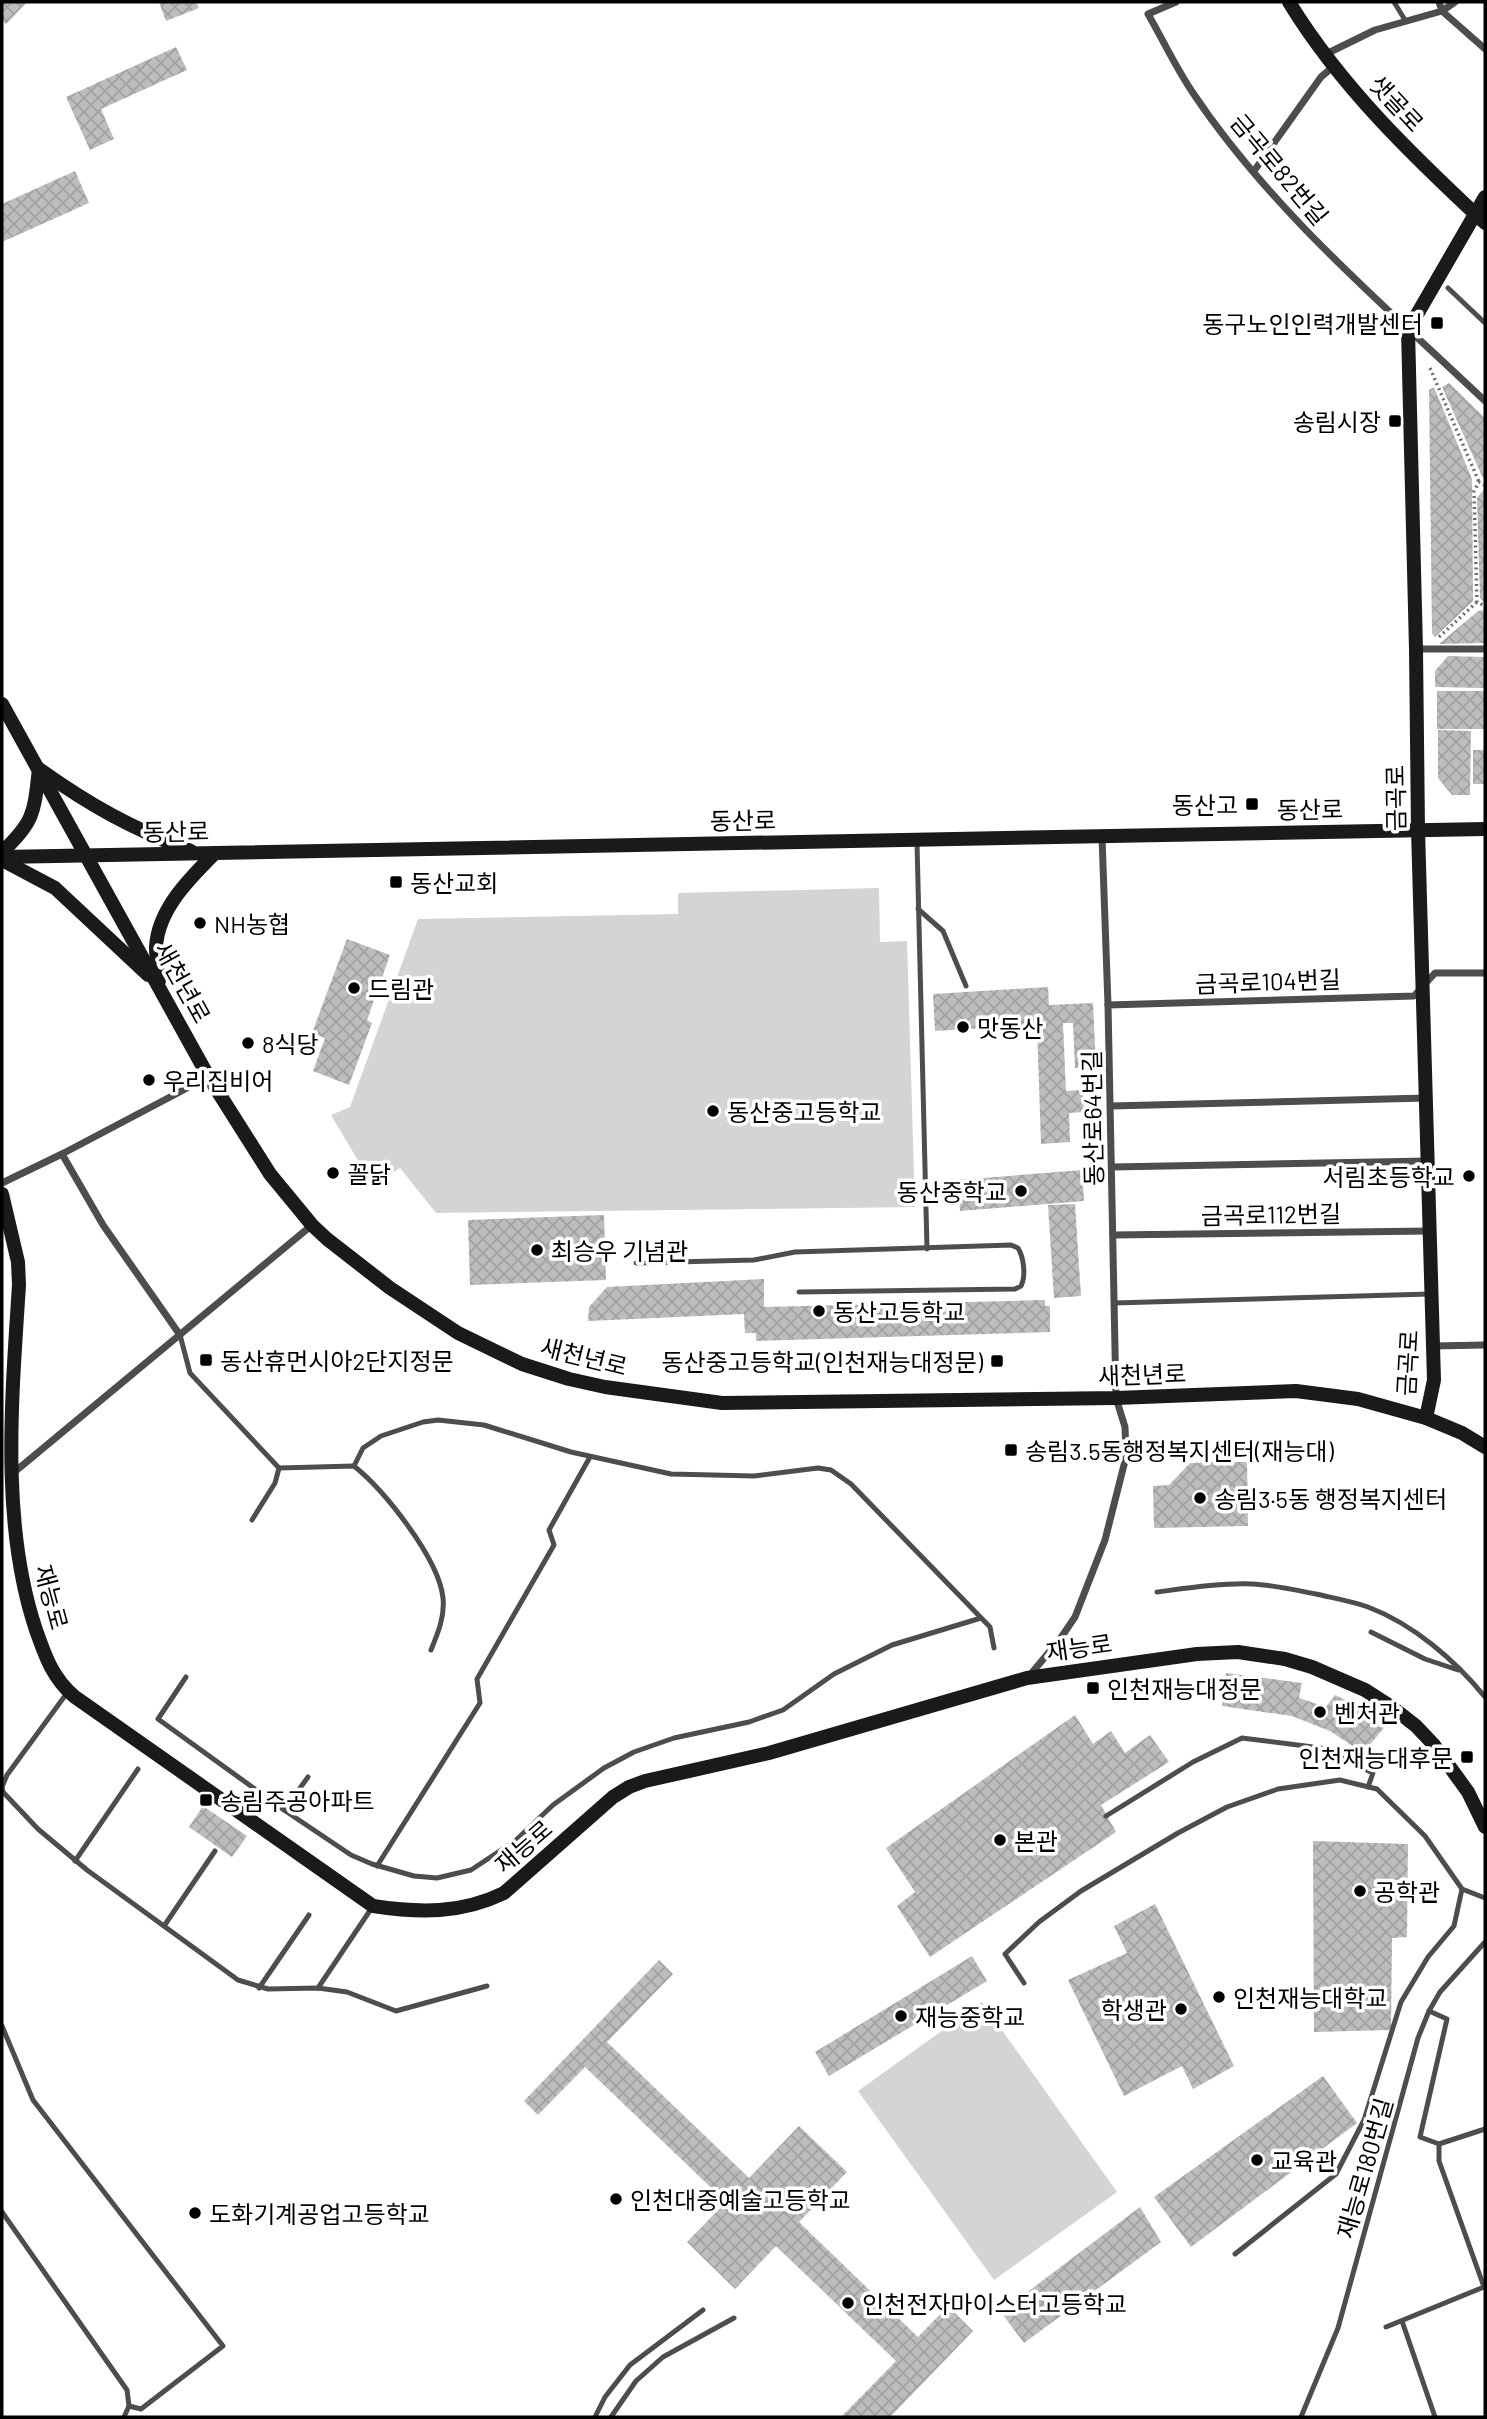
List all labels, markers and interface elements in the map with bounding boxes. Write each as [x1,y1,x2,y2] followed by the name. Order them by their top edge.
[1364,69,1430,137] street label: 샛골로
[1225,108,1335,230] street label: 금곡로82번길
[1202,309,1423,338] place label: 동구노인인력개발센터
[1429,315,1445,331] marker: 동구노인인력개발센터
[1293,407,1381,436] place label: 송림시장
[1387,413,1403,429] marker: 송림시장
[1380,765,1410,831] street label: 금곡로
[1172,790,1238,819] place label: 동산고
[1277,794,1343,824] street label: 동산로
[1244,796,1260,812] marker: 동산고
[710,805,776,835] street label: 동산로
[143,816,209,846] street label: 동산로
[410,868,498,897] place label: 동산교회
[388,874,404,890] marker: 동산교회
[214,909,290,938] place label: NH농협
[192,915,208,931] marker: NH농협
[149,936,217,1028] street label: 새천년로
[1195,964,1341,998] street label: 금곡로104번길
[368,974,434,1003] place label: 드림관
[346,980,362,996] marker: 드림관
[977,1013,1043,1042] place label: 맛동산
[955,1019,971,1035] marker: 맛동산
[262,1029,319,1058] place label: 8식당
[240,1035,256,1051] marker: 8식당
[1076,1050,1108,1186] street label: 동산로64번길
[163,1066,273,1095] place label: 우리집비어
[141,1072,157,1088] marker: 우리집비어
[727,1097,882,1126] place label: 동산중고등학교
[705,1103,721,1119] marker: 동산중고등학교
[347,1159,391,1188] place label: 꼴닭
[1323,1162,1455,1191] place label: 서림초등학교
[325,1165,341,1181] marker: 꼴닭
[1461,1168,1477,1184] marker: 서림초등학교
[897,1177,1007,1206] place label: 동산중학교
[1013,1183,1029,1199] marker: 동산중학교
[1201,1198,1341,1230] street label: 금곡로112번길
[551,1236,688,1265] place label: 최승우 기념관
[529,1242,545,1258] marker: 최승우 기념관
[833,1297,965,1326] place label: 동산고등학교
[811,1303,827,1319] marker: 동산고등학교
[1391,1329,1423,1397] street label: 금곡로
[538,1331,630,1381] street label: 새천년로
[220,1346,454,1375] place label: 동산휴먼시아2단지정문
[661,1347,984,1376] place label: 동산중고등학교(인천재능대정문)
[198,1352,214,1368] marker: 동산휴먼시아2단지정문
[989,1353,1005,1369] marker: 동산중고등학교(인천재능대정문)
[1097,1358,1187,1390] street label: 새천년로
[1025,1436,1335,1465] place label: 송림3.5동행정복지센터(재능대)
[1003,1442,1019,1458] marker: 송림3.5동행정복지센터(재능대)
[1214,1484,1447,1513] place label: 송림3·5동 행정복지센터
[1192,1490,1208,1506] marker: 송림3·5동 행정복지센터
[29,1561,75,1633] street label: 재능로
[1044,1628,1114,1666] street label: 재능로
[1107,1674,1262,1703] place label: 인천재능대정문
[1085,1680,1101,1696] marker: 인천재능대정문
[1334,1698,1400,1727] place label: 벤처관
[1312,1704,1328,1720] marker: 벤처관
[1298,1743,1453,1772] place label: 인천재능대후문
[1459,1749,1475,1765] marker: 인천재능대후문
[220,1786,375,1815] place label: 송림주공아파트
[198,1792,214,1808] marker: 송림주공아파트
[488,1813,558,1879] street label: 재능로
[1014,1826,1058,1855] place label: 본관
[992,1832,1008,1848] marker: 본관
[1374,1877,1440,1906] place label: 공학관
[1352,1883,1368,1899] marker: 공학관
[1233,1983,1388,2012] place label: 인천재능대학교
[1211,1989,1227,2005] marker: 인천재능대학교
[1101,1995,1167,2024] place label: 학생관
[1173,2001,1189,2017] marker: 학생관
[915,2002,1025,2031] place label: 재능중학교
[893,2008,909,2024] marker: 재능중학교
[1330,2094,1398,2242] street label: 재능로180번길
[1271,2146,1337,2175] place label: 교육관
[1249,2152,1265,2168] marker: 교육관
[630,2185,851,2214] place label: 인천대중예술고등학교
[608,2191,624,2207] marker: 인천대중예술고등학교
[209,2199,430,2228] place label: 도화기계공업고등학교
[187,2205,203,2221] marker: 도화기계공업고등학교
[862,2289,1127,2318] place label: 인천전자마이스터고등학교
[840,2295,856,2311] marker: 인천전자마이스터고등학교

